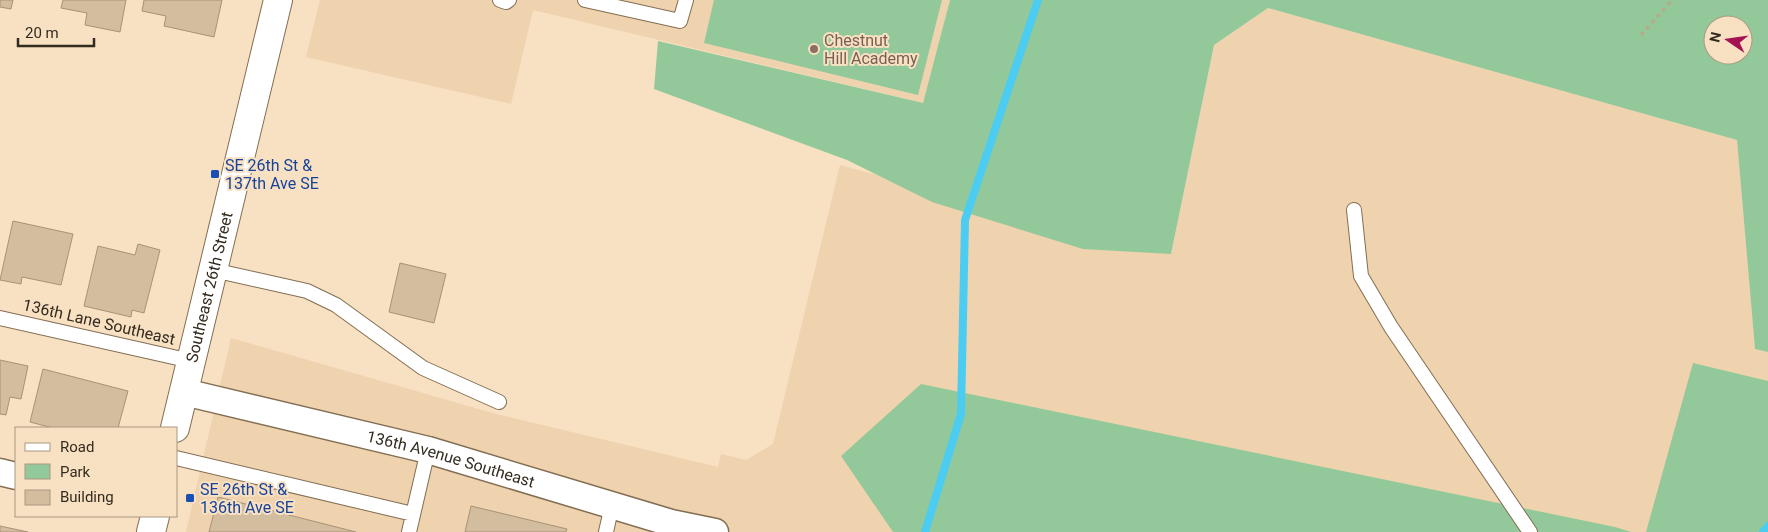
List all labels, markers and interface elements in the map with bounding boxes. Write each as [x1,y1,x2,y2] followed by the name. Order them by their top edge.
[18,15,94,47] scale bar
[1703,15,1753,65] north arrow
[25,24,59,42] text: 20 m
[1706,30,1724,44] text: N
[824,31,918,68] place label: Chestnut Hill Academy
[808,43,820,55] marker: Chestnut Hill Academy
[225,156,319,193] place label: SE 26th St & 137th Ave SE
[209,168,221,180] marker: SE 26th St & 137th Ave SE
[182,210,236,364] street label: Southeast 26th Street
[21,295,177,349] street label: 136th Lane Southeast
[365,426,537,491] street label: 136th Avenue Southeast
[15,427,178,517] legend
[60,438,94,456] text: Road
[60,463,91,481] text: Park
[200,480,294,517] place label: SE 26th St & 136th Ave SE
[60,488,114,506] text: Building
[184,492,196,504] marker: SE 26th St & 136th Ave SE

